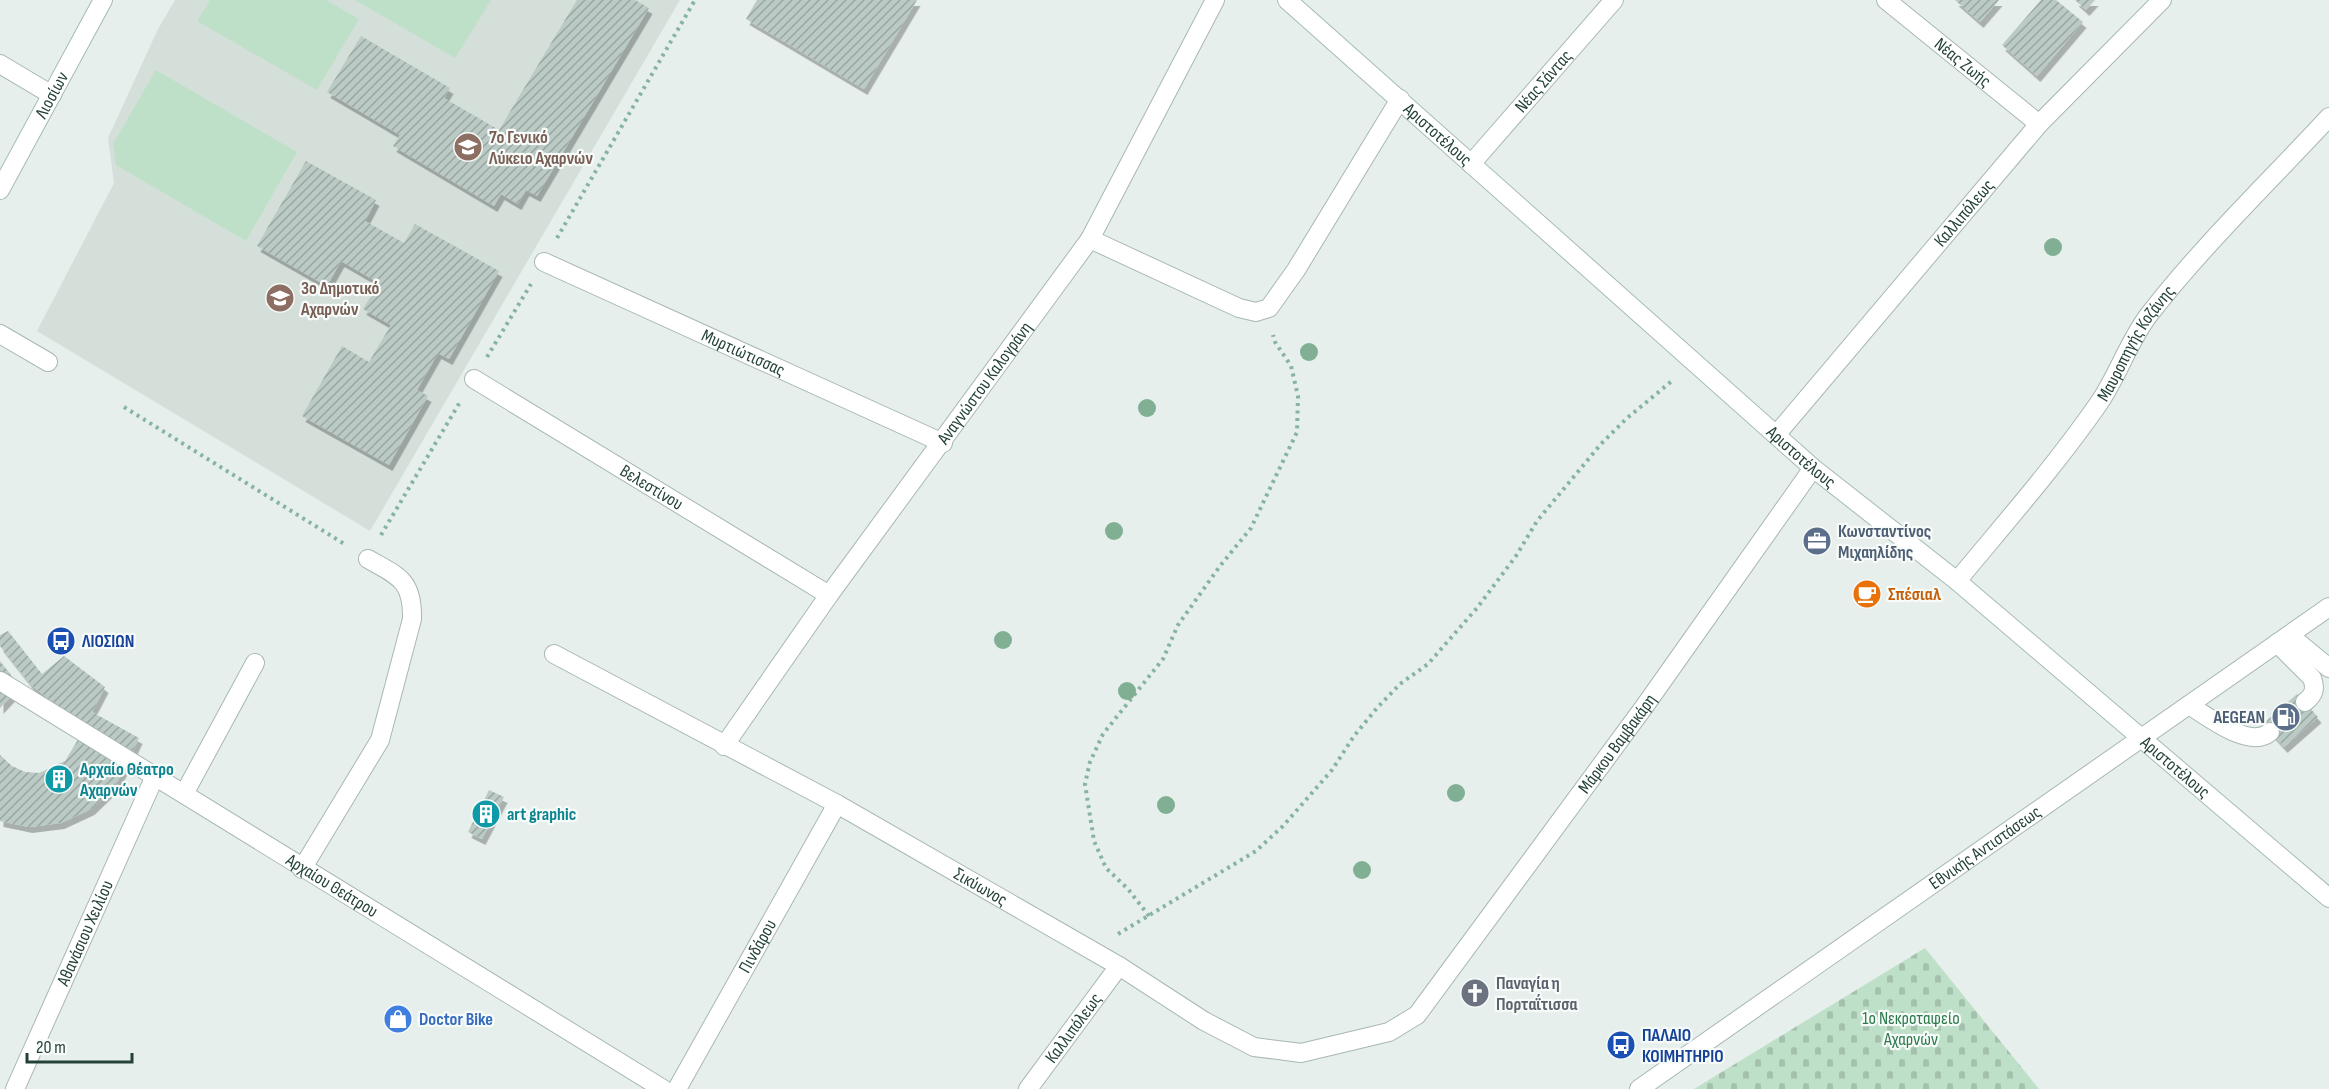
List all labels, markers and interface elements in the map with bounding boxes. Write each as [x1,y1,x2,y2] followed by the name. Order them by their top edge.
[1930,34,1995,92] street label: Νέας Ζωής
[1511,46,1577,117] street label: Νέας Σάντας
[30,69,73,123] street label: Λιοσίων
[1398,98,1476,171] street label: Αριστοτέλους
[488,127,593,169] place label: 7ο Γενικό Λύκειο Αχαρνών
[452,131,484,163] school or university icon: 7ο Γενικό Λύκειο Αχαρνών
[1930,175,1999,251] street label: Καλλιπόλεως
[300,278,380,320] place label: 3ο Δημοτικό Αχαρνών
[2093,281,2179,405] street label: Μαυροπηγής Κοζάνης
[264,282,296,314] school or university icon: 3ο Δημοτικό Αχαρνών
[933,318,1037,449] street label: Αναγνώστου Καλογράνη
[698,325,788,381] street label: Μυρτιώτισσας
[1761,421,1840,493] street label: Αριστοτέλους
[616,460,687,515] street label: Βελεστίνου
[1838,521,1931,563] place label: Κωνσταντίνος Μιχαηλίδης
[1801,525,1833,557] office icon: Κωνσταντίνος Μιχαηλίδης
[1851,578,1883,610] cafe icon: Σπέσιαλ
[1888,584,1941,605] place label: Σπέσιαλ
[45,625,77,657] bus stop icon: ΛΙΟΣΙΩΝ
[81,631,134,652] place label: ΛΙΟΣΙΩΝ
[1574,690,1661,798] street label: Μάρκου Βαμβακάρη
[2270,701,2302,733] fuel station icon: AEGEAN
[2212,707,2265,728] place label: AEGEAN
[2135,731,2214,803] street label: Αριστοτέλους
[79,759,174,801] place label: Αρχαίο Θέατρο Αχαρνών
[43,763,75,795] building icon: Αρχαίο Θέατρο Αχαρνών
[470,798,502,830] building icon: art graphic
[1925,801,2045,894] street label: Εθνικής Αντιστάσεως
[507,804,576,825] place label: art graphic
[281,849,382,922] street label: Αρχαίου Θεάτρου
[950,863,1011,911] street label: Σικύωνος
[52,877,118,990] street label: Αθανάσιου Χειλίου
[734,916,781,977] street label: Πινδάρου
[1496,973,1578,1015] place label: Παναγία η Πορταΐτισσα
[1459,977,1491,1009] church icon: Παναγία η Πορταΐτισσα
[1041,989,1106,1067] street label: Καλλιπόλεως
[382,1003,414,1035] shop icon: Doctor Bike
[1862,1008,1960,1050] park label: 1ο Νεκροταφείο Αχαρνών
[419,1009,493,1030] place label: Doctor Bike
[1642,1025,1724,1067] place label: ΠΑΛΑΙΟ ΚΟΙΜΗΤΗΡΙΟ
[27,1026,132,1064] scale bar
[1605,1029,1637,1061] bus stop icon: ΠΑΛΑΙΟ ΚΟΙΜΗΤΗΡΙΟ
[36,1037,66,1058] text: 20 m

